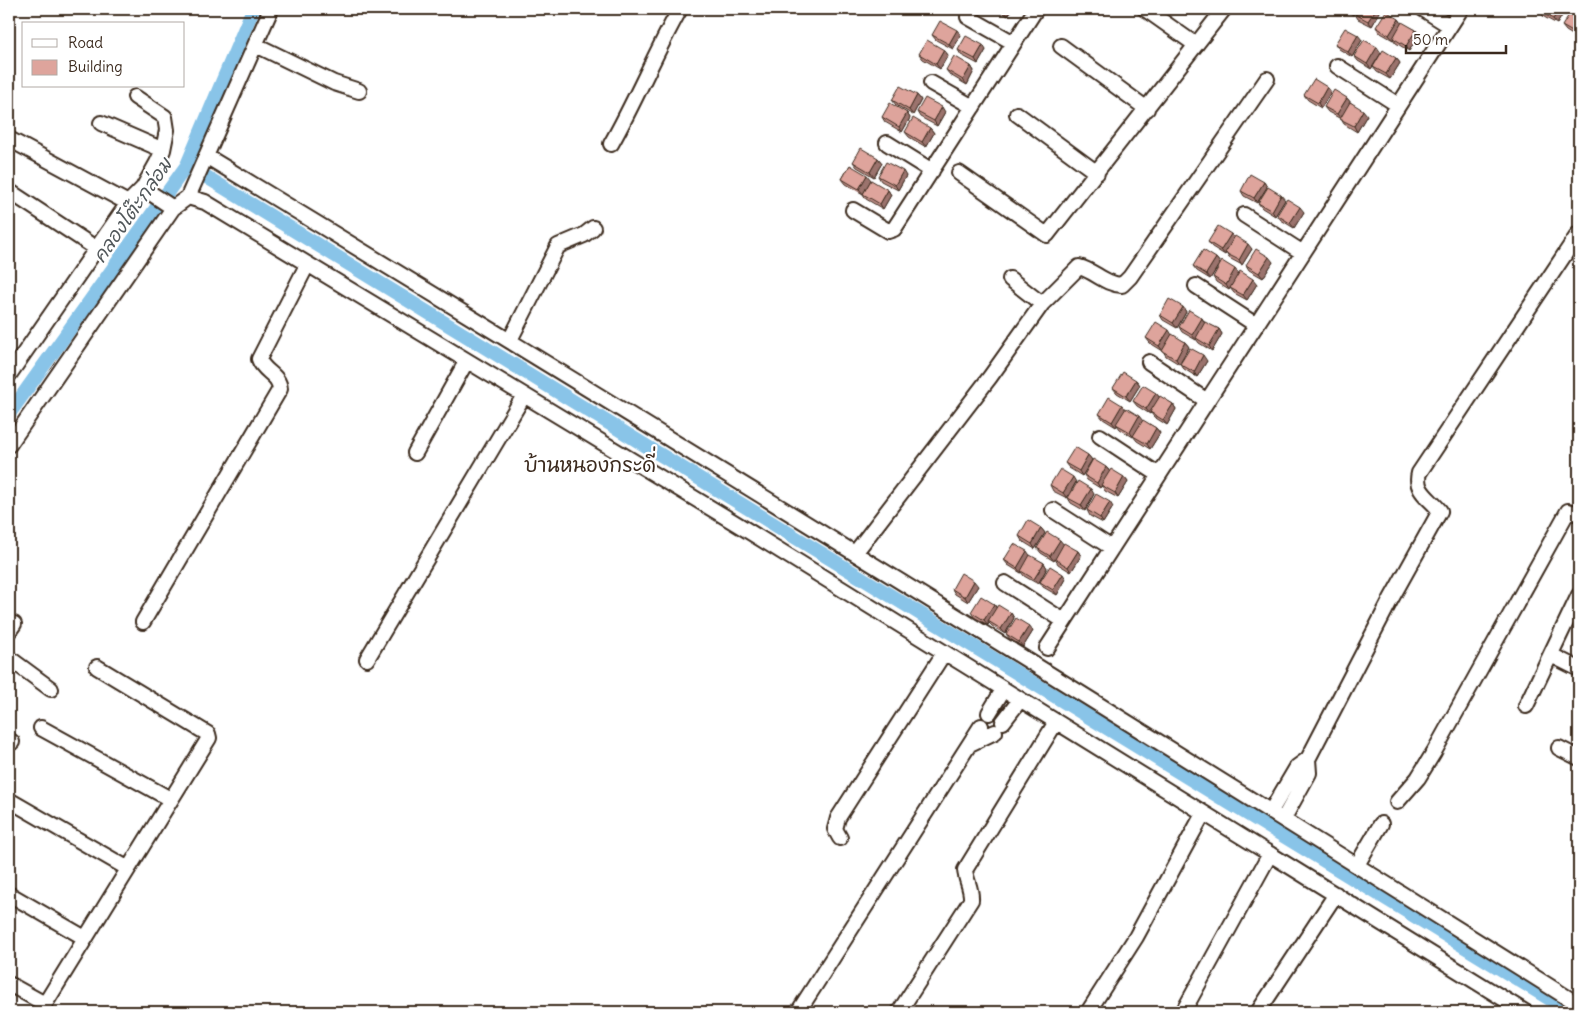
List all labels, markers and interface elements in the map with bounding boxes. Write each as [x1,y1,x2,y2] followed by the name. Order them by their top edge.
[22,22,185,88] legend
[1406,22,1506,54] scale bar
[1413,30,1448,49] text: 50 m
[68,33,103,52] text: Road
[68,57,123,76] text: Building
[87,152,178,267] water label: คลองโต๊ะกล่อม
[524,446,656,477] district label: บ้านหนองกระดี่

